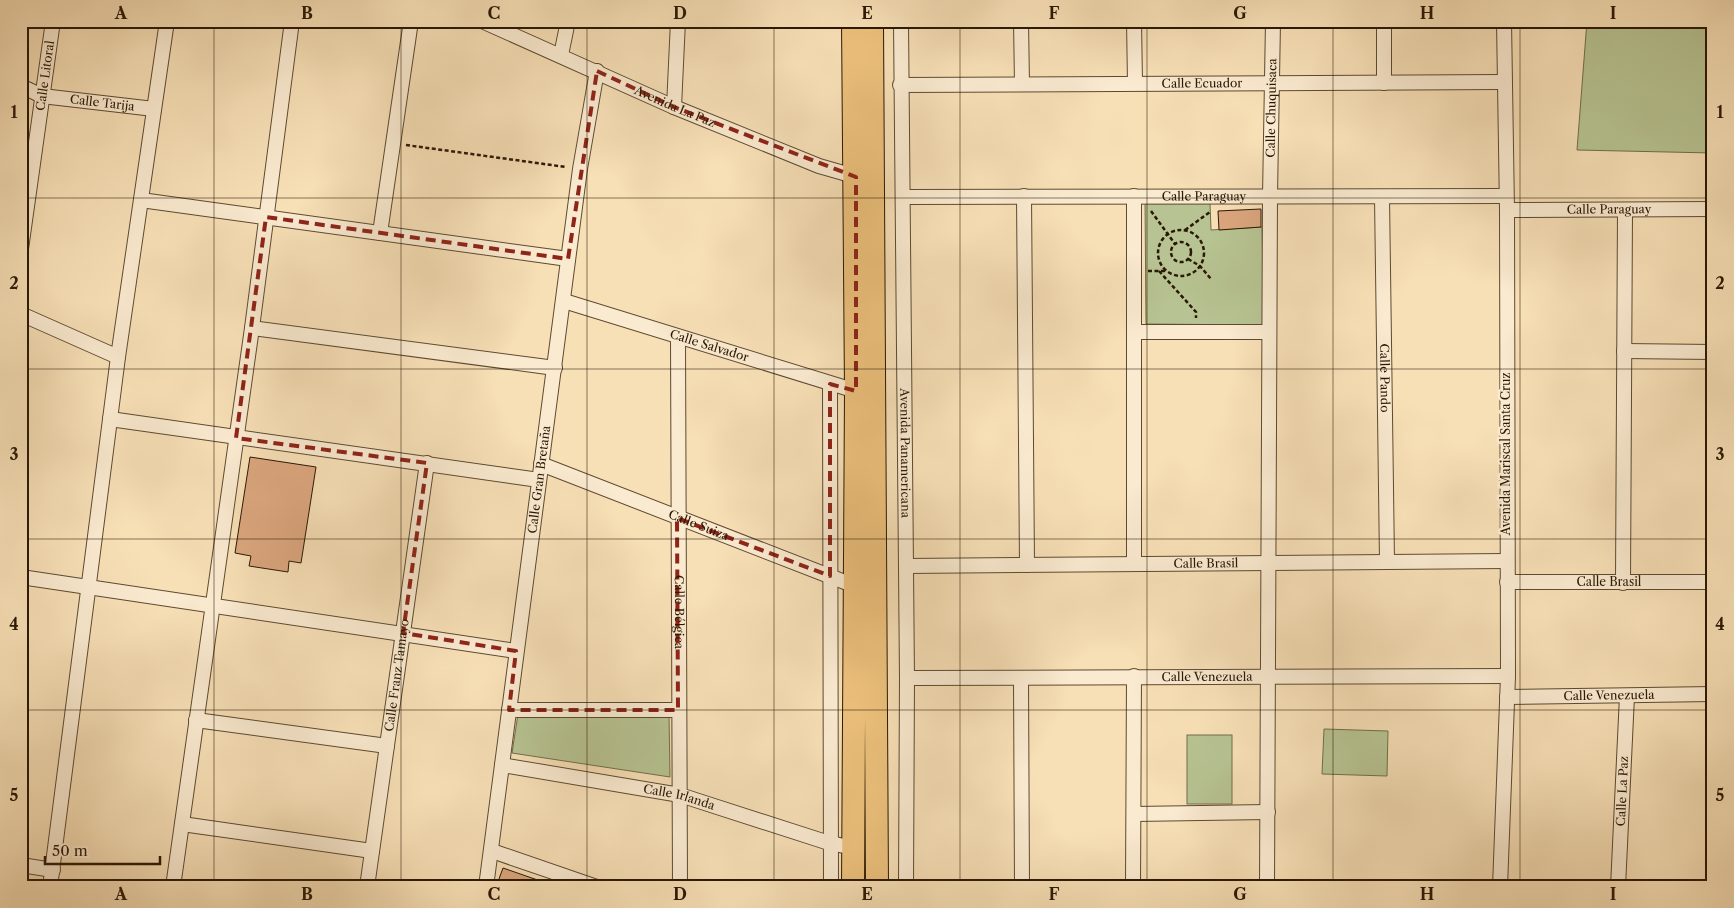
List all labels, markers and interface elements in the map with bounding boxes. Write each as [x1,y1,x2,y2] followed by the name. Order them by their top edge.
[114,3,128,23] text: A
[301,3,313,23] text: B
[488,3,500,23] text: C
[673,3,687,23] text: D
[861,3,873,23] text: E
[1049,3,1060,23] text: F
[1233,3,1247,23] text: G
[1420,3,1434,23] text: H
[1610,3,1617,23] text: I
[32,39,57,112] street label: Calle Litoral
[1263,58,1279,158] street label: Calle Chuquisaca
[1162,75,1242,91] street label: Calle Ecuador
[631,82,718,130] street label: Avenida La Paz
[69,91,136,114] street label: Calle Tarija
[10,102,18,122] text: 1
[1716,102,1724,122] text: 1
[1162,188,1247,204] street label: Calle Paraguay
[1567,201,1652,217] street label: Calle Paraguay
[9,273,19,293] text: 2
[1715,273,1725,293] text: 2
[668,326,751,365] street label: Calle Salvador
[1377,343,1393,413] street label: Calle Pando
[1498,372,1513,537] street label: Avenida Mariscal Santa Cruz
[897,387,914,519] street label: Avenida Panamericana
[524,424,553,534] street label: Calle Gran Bretaña
[9,444,19,464] text: 3
[1715,444,1725,464] text: 3
[666,506,732,543] street label: Calle Suiza
[1173,555,1239,571] street label: Calle Brasil
[1577,574,1642,589] street label: Calle Brasil
[672,575,687,650] street label: Calle Bélgica
[9,614,19,634] text: 4
[1715,614,1725,634] text: 4
[381,618,412,732] street label: Calle Franz Tamayo
[1161,669,1253,684] street label: Calle Venezuela
[1563,687,1655,703] street label: Calle Venezuela
[1613,756,1631,827] street label: Calle La Paz
[642,781,718,813] street label: Calle Irlanda
[10,785,19,805] text: 5
[1716,785,1725,805] text: 5
[45,833,160,865] scale bar
[52,841,88,860] text: 50 m
[114,884,128,904] text: A
[301,884,313,904] text: B
[488,884,500,904] text: C
[673,884,687,904] text: D
[861,884,873,904] text: E
[1049,884,1060,904] text: F
[1233,884,1247,904] text: G
[1420,884,1434,904] text: H
[1610,884,1617,904] text: I

